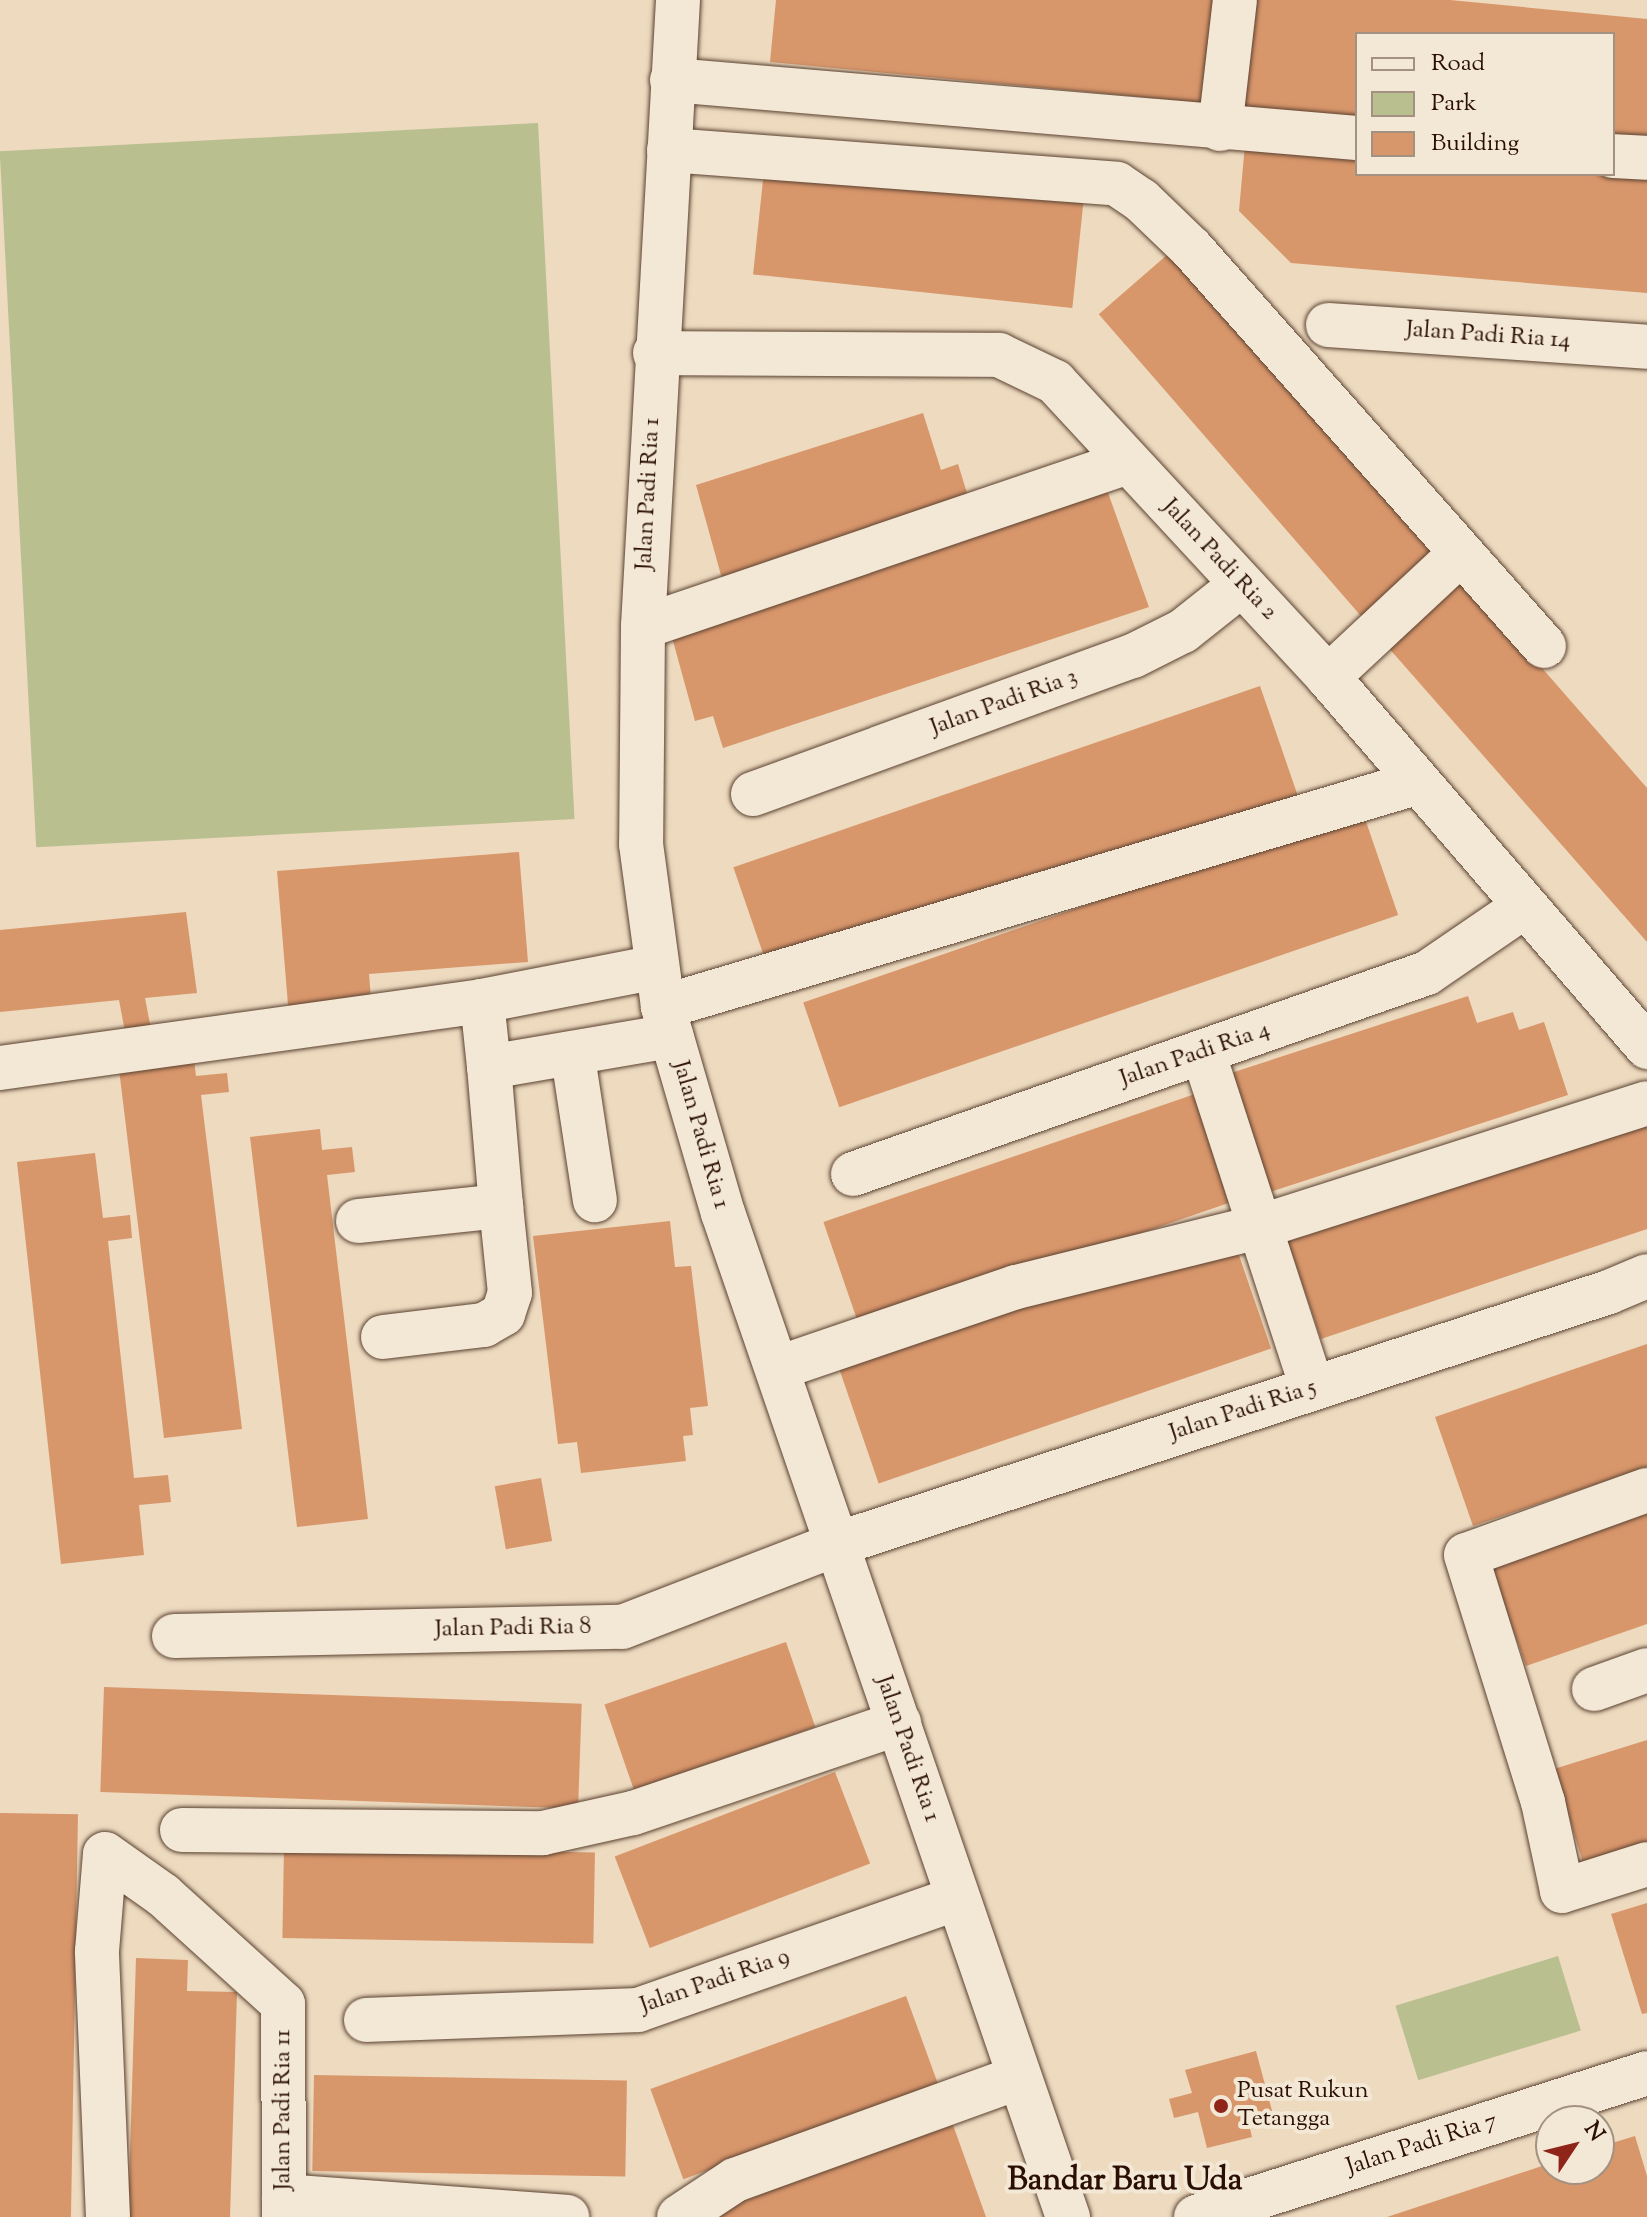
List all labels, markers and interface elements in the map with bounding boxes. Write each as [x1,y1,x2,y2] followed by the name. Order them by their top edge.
[1355,32,1615,176] legend
[1431,47,1485,81] text: Road
[1431,87,1477,121] text: Park
[1431,127,1519,161] text: Building
[1405,316,1571,356] street label: Jalan Padi Ria 14
[631,417,667,571] street label: Jalan Padi Ria 1
[1155,493,1283,627] street label: Jalan Padi Ria 2
[927,663,1081,743] street label: Jalan Padi Ria 3
[1116,1016,1274,1094] street label: Jalan Padi Ria 4
[665,1058,735,1212] street label: Jalan Padi Ria 1
[1166,1374,1320,1448] street label: Jalan Padi Ria 5
[434,1613,592,1645] street label: Jalan Padi Ria 8
[868,1672,946,1826] street label: Jalan Padi Ria 1
[636,1943,794,2021] street label: Jalan Padi Ria 9
[270,2029,298,2191] street label: Jalan Padi Ria 11
[1237,2078,1369,2134] place label: Pusat Rukun Tetangga
[1212,2097,1230,2115] marker: Pusat Rukun Tetangga
[1535,2105,1615,2185] north arrow
[1343,2107,1501,2183] street label: Jalan Padi Ria 7
[1575,2116,1611,2149] text: N
[1008,2162,1242,2200] district label: Bandar Baru Uda

